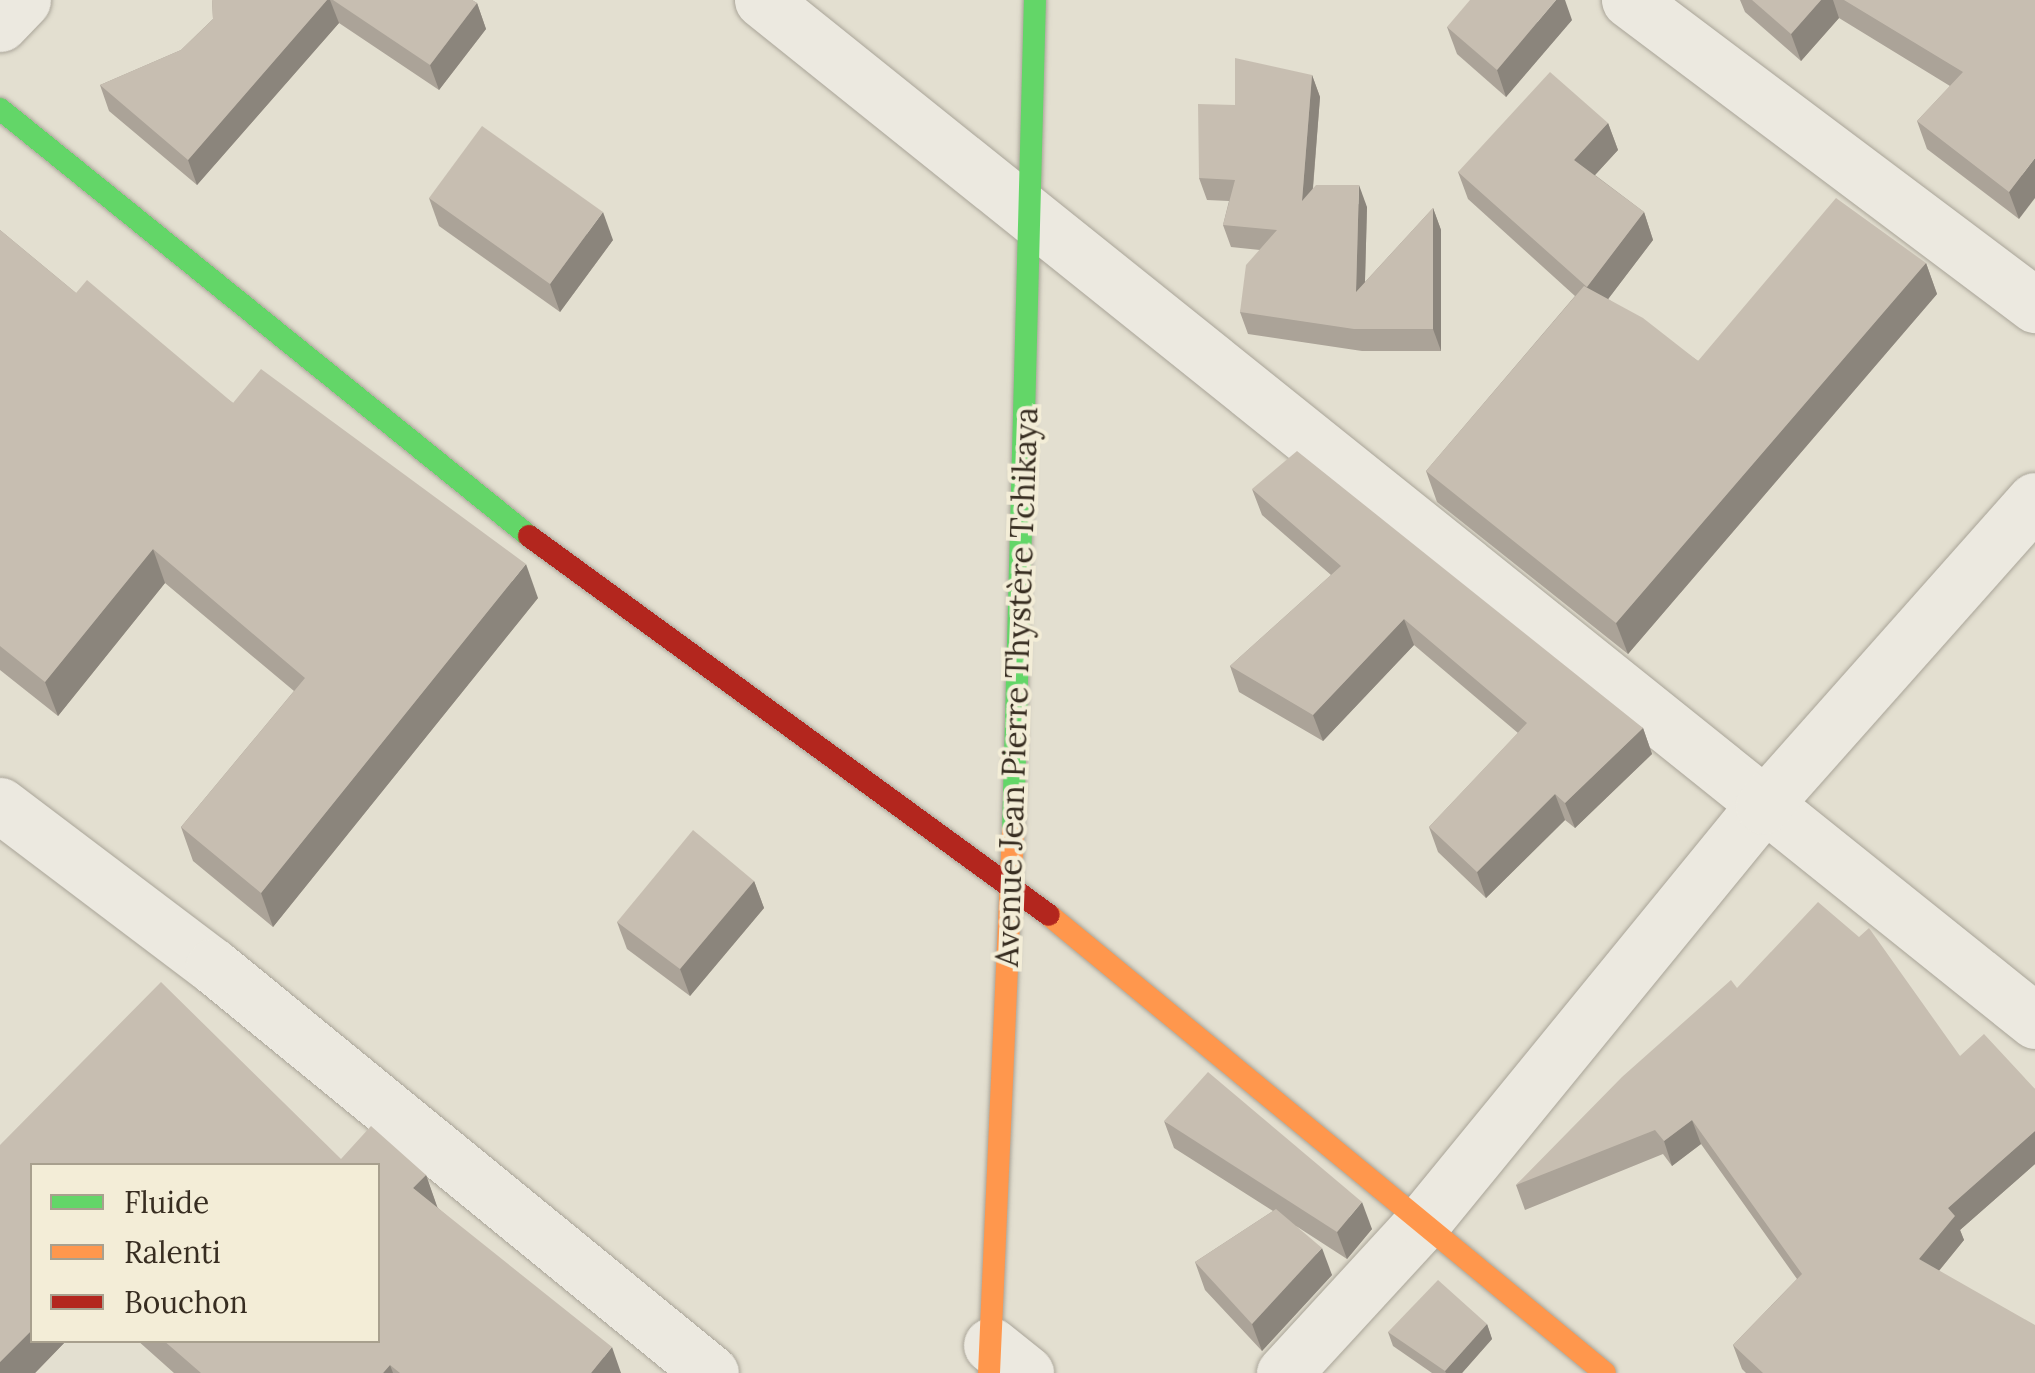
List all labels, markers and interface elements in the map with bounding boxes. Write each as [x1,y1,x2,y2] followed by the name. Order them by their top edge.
[988,406,1046,968] street label: Avenue Jean Pierre Thystère Tchikaya
[30,1163,380,1343] legend
[124,1183,209,1221] text: Fluide
[124,1233,221,1271] text: Ralenti
[124,1283,248,1321] text: Bouchon

